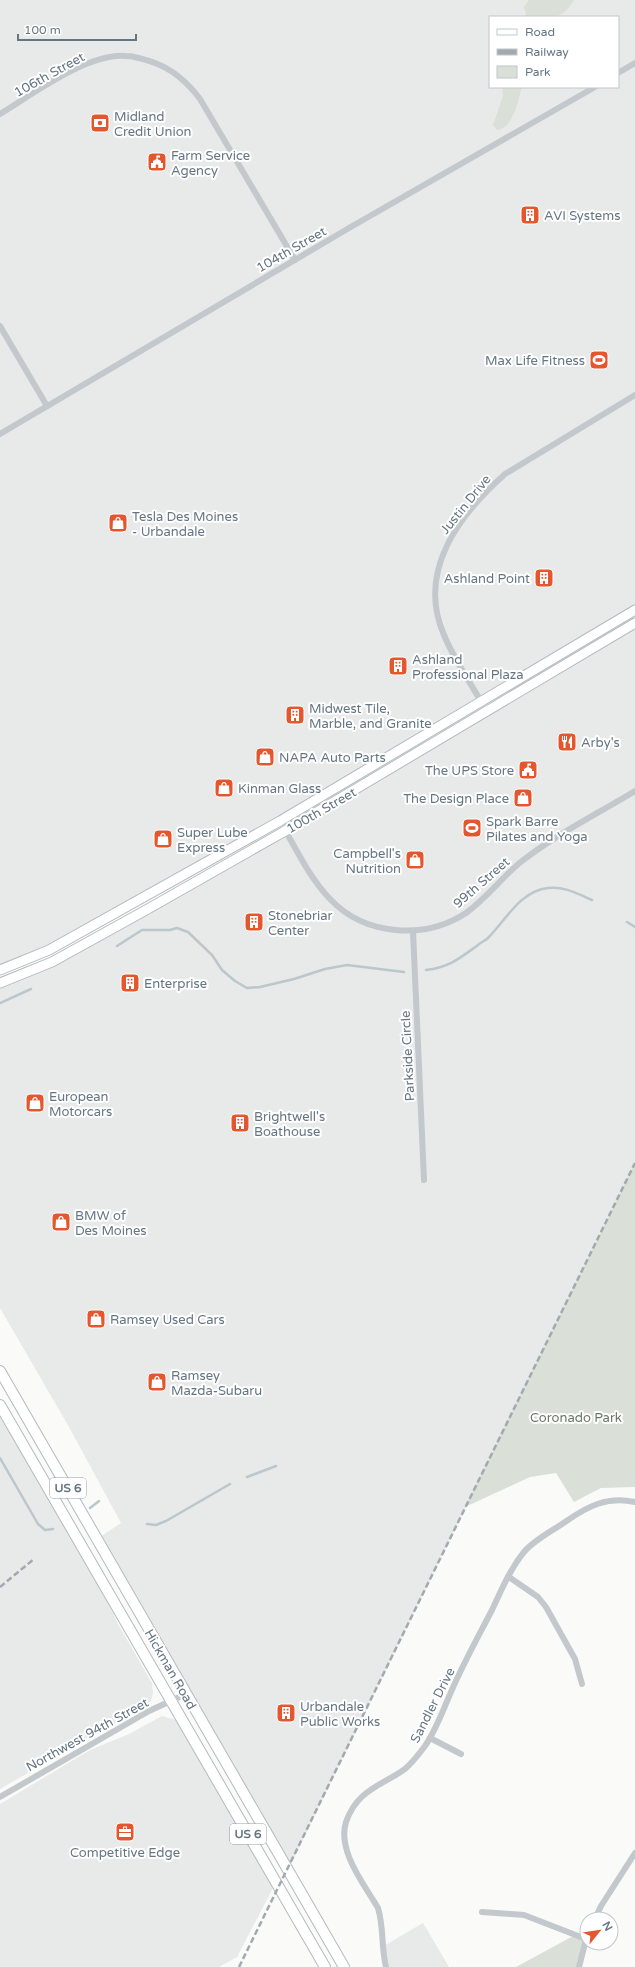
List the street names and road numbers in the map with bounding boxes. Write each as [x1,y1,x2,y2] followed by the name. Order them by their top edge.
[12,49,87,101] street label: 106th Street
[254,223,329,276] street label: 104th Street
[437,472,495,538] street label: Justin Drive
[284,784,359,837] street label: 100th Street
[450,854,513,912] street label: 99th Street
[398,1010,418,1102] street label: Parkside Circle
[50,1478,86,1498] road number: US 6
[141,1626,200,1713] street label: Hickman Road
[407,1665,459,1746] street label: Sandler Drive
[23,1694,152,1775] street label: Northwest 94th Street
[230,1824,266,1844] road number: US 6

